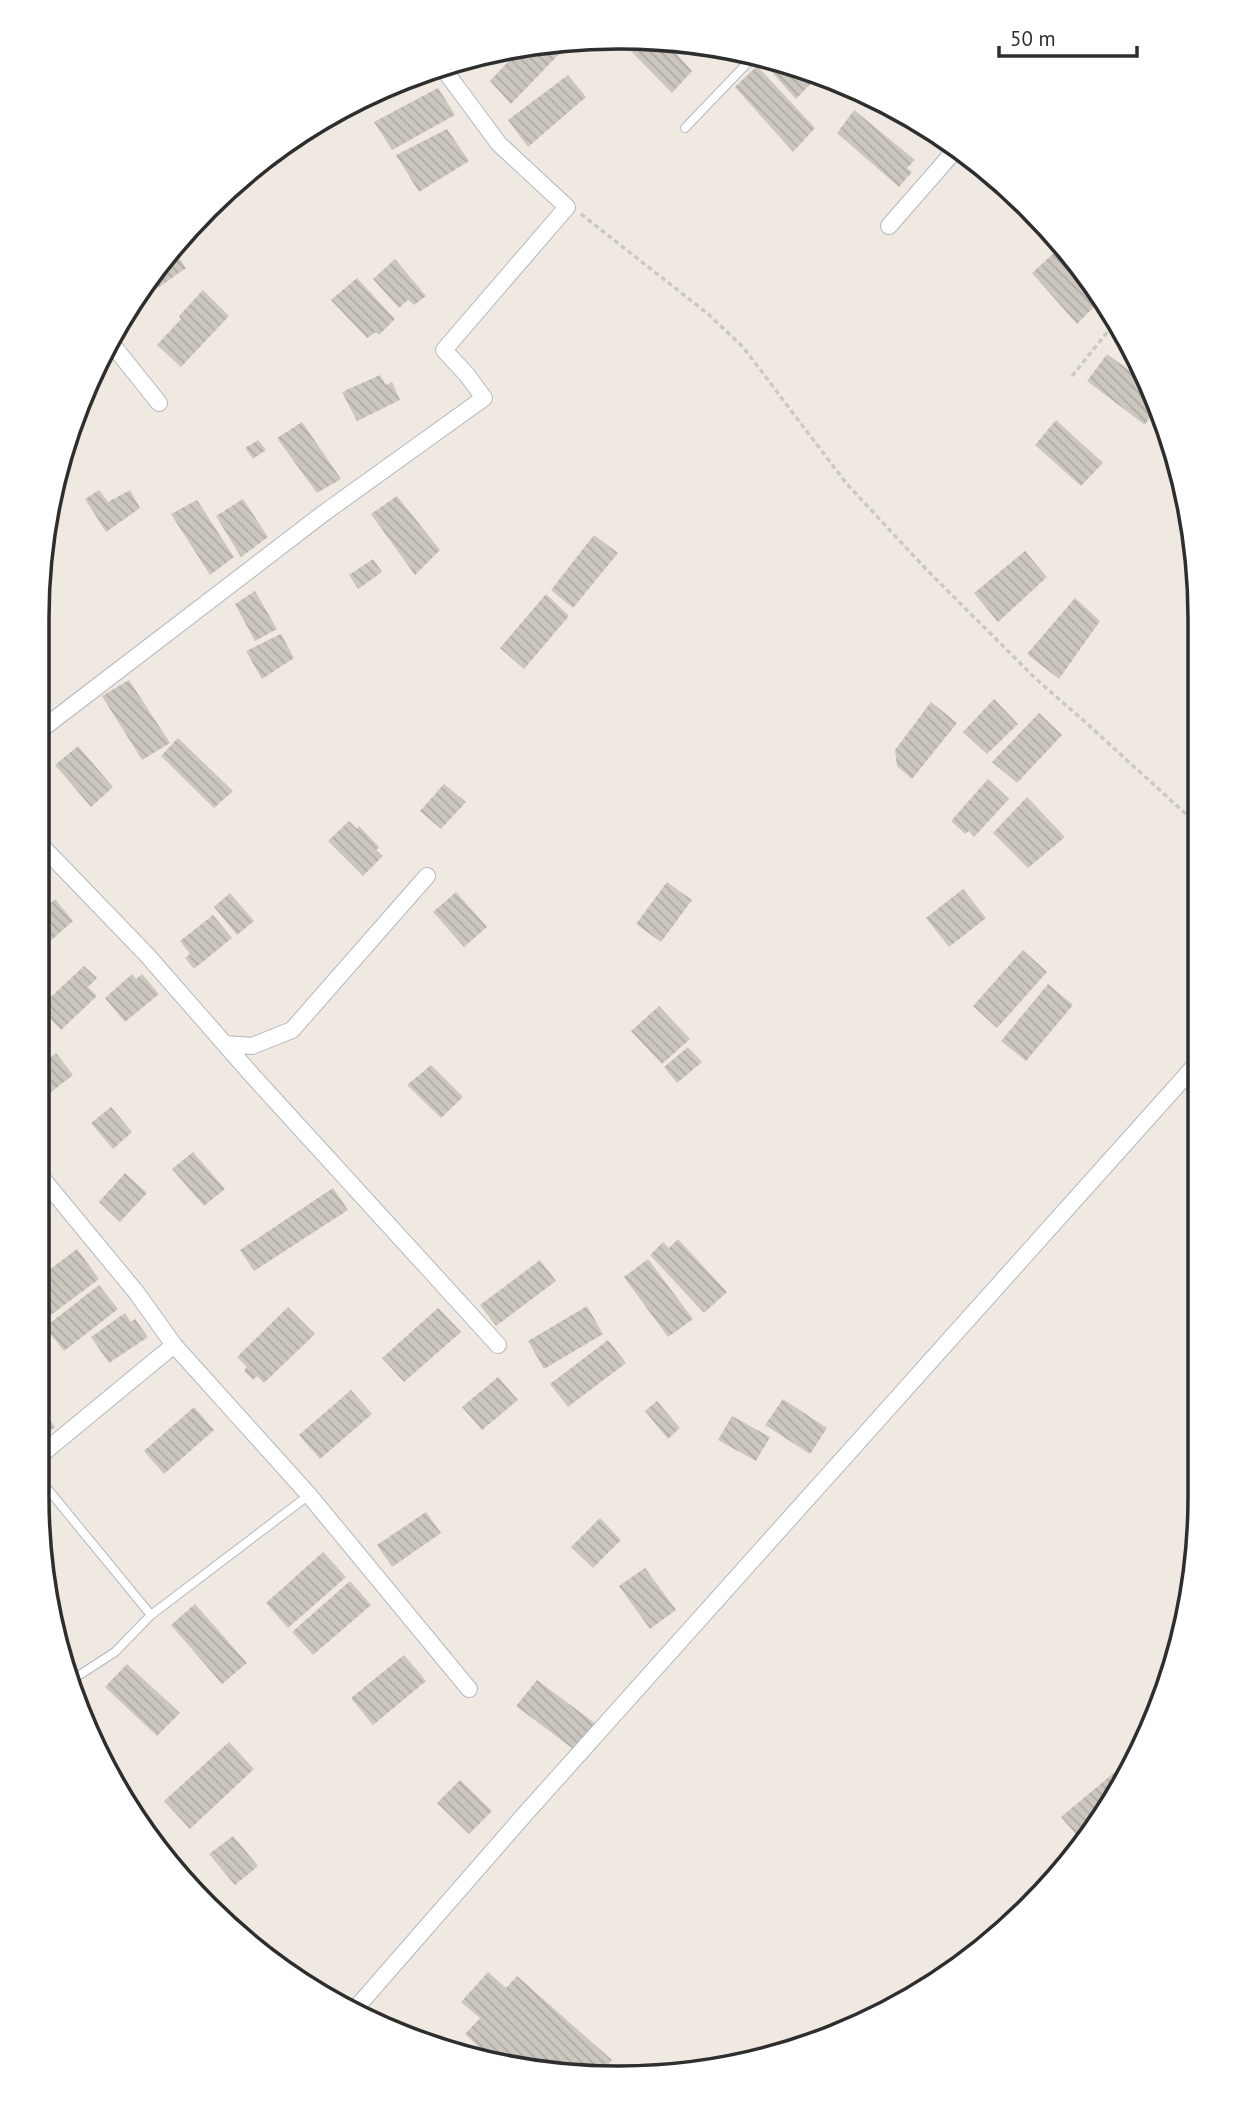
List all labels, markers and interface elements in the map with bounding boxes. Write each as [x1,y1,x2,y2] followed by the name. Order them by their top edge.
[999,14,1137,58] scale bar
[1010,25,1056,52] text: 50 m

